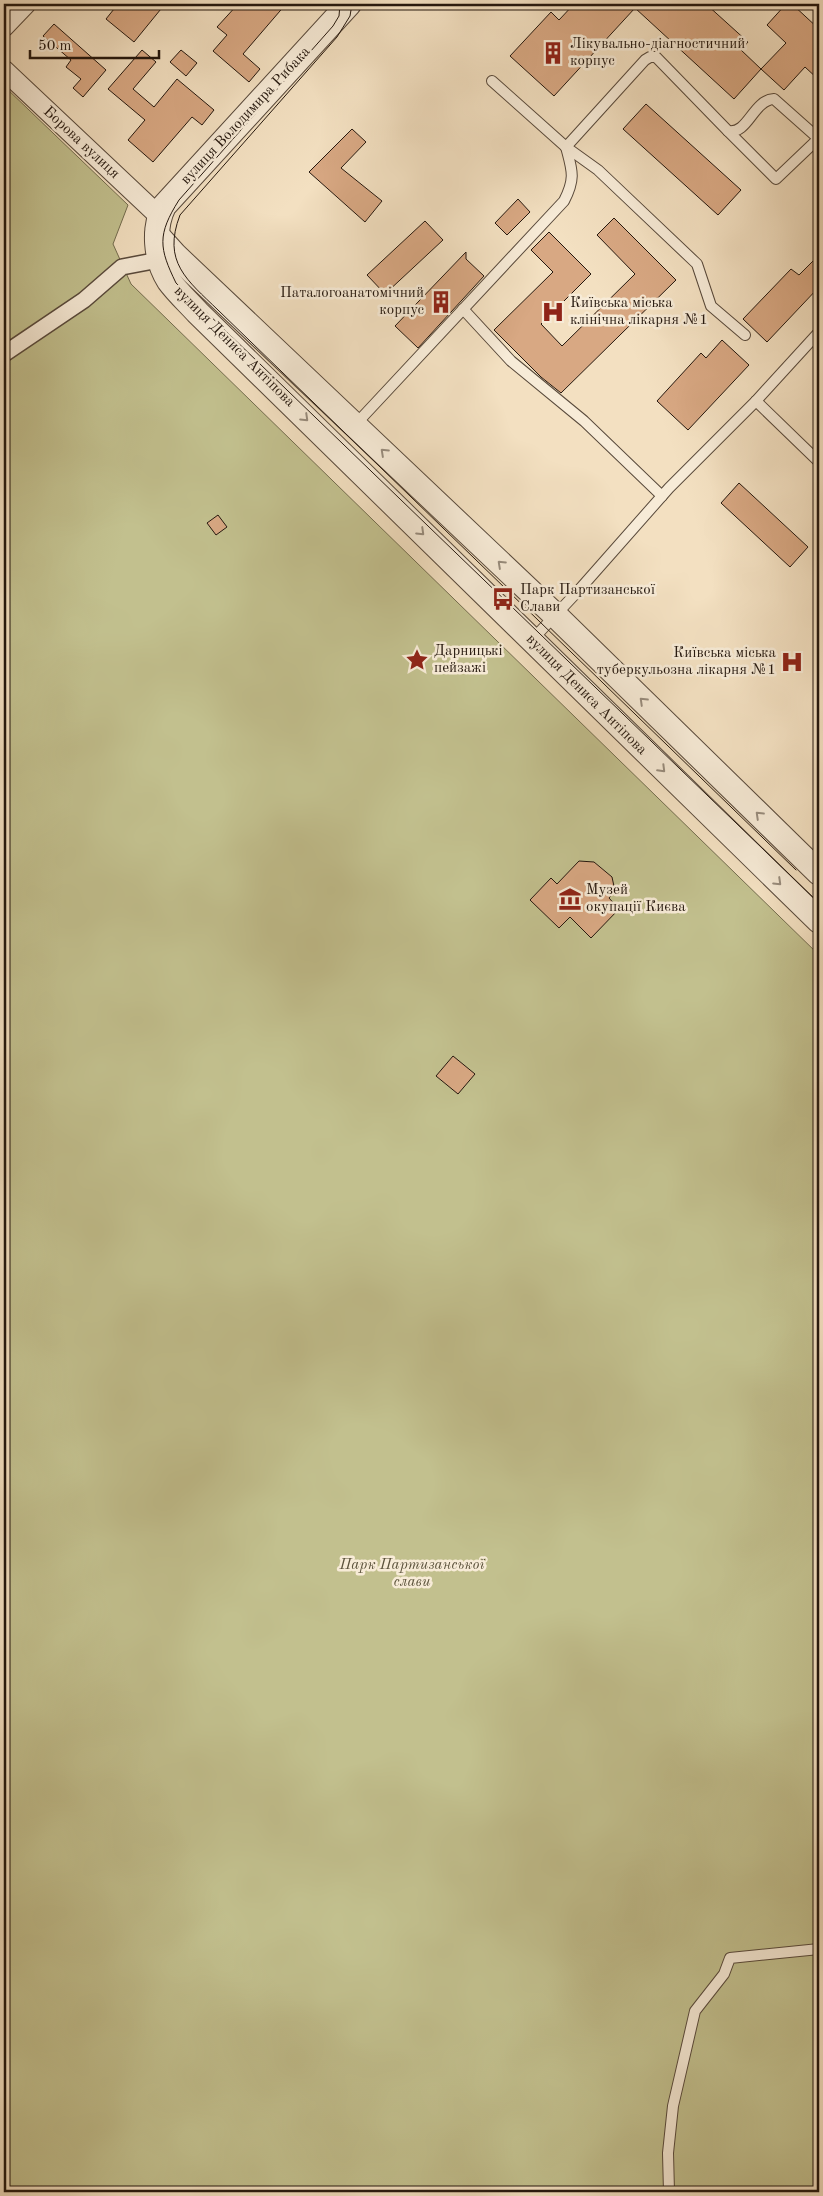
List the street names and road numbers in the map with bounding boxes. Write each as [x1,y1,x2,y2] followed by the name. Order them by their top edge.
[178,44,314,188] street label: вулиця Володимира Рибака
[40,104,122,182] street label: Борова вулиця
[171,284,298,411] street label: вулиця Дениса Антіпова
[523,632,650,759] street label: вулиця Дениса Антіпова

